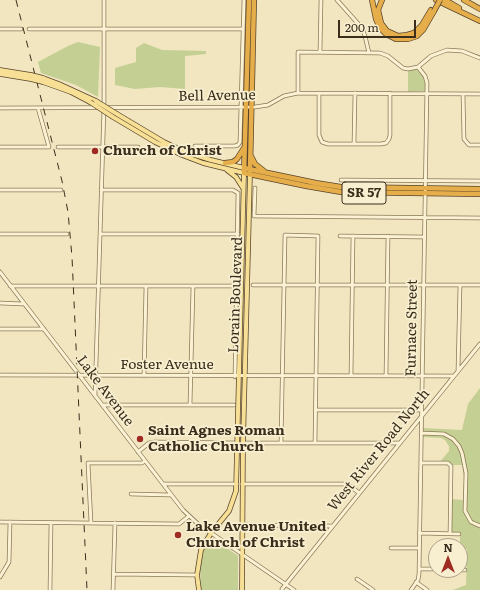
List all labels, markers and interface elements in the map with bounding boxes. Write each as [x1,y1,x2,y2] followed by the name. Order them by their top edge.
[340,12,418,38] scale bar
[345,18,379,36] text: 200 m
[178,87,256,105] street label: Bell Avenue
[103,143,222,159] place label: Church of Christ
[90,146,100,156] marker: Church of Christ
[342,182,386,204] road number: SR 57
[226,237,246,353] street label: Lorain Boulevard
[403,279,421,377] street label: Furnace Street
[73,352,137,430] street label: Lake Avenue
[120,357,214,373] street label: Foster Avenue
[325,386,433,514] street label: West River Road North
[148,423,285,456] place label: Saint Agnes Roman Catholic Church
[135,434,145,444] marker: Saint Agnes Roman Catholic Church
[186,519,326,552] place label: Lake Avenue United Church of Christ
[173,530,183,540] marker: Lake Avenue United Church of Christ
[428,538,468,578] north arrow
[443,539,453,555] text: N

